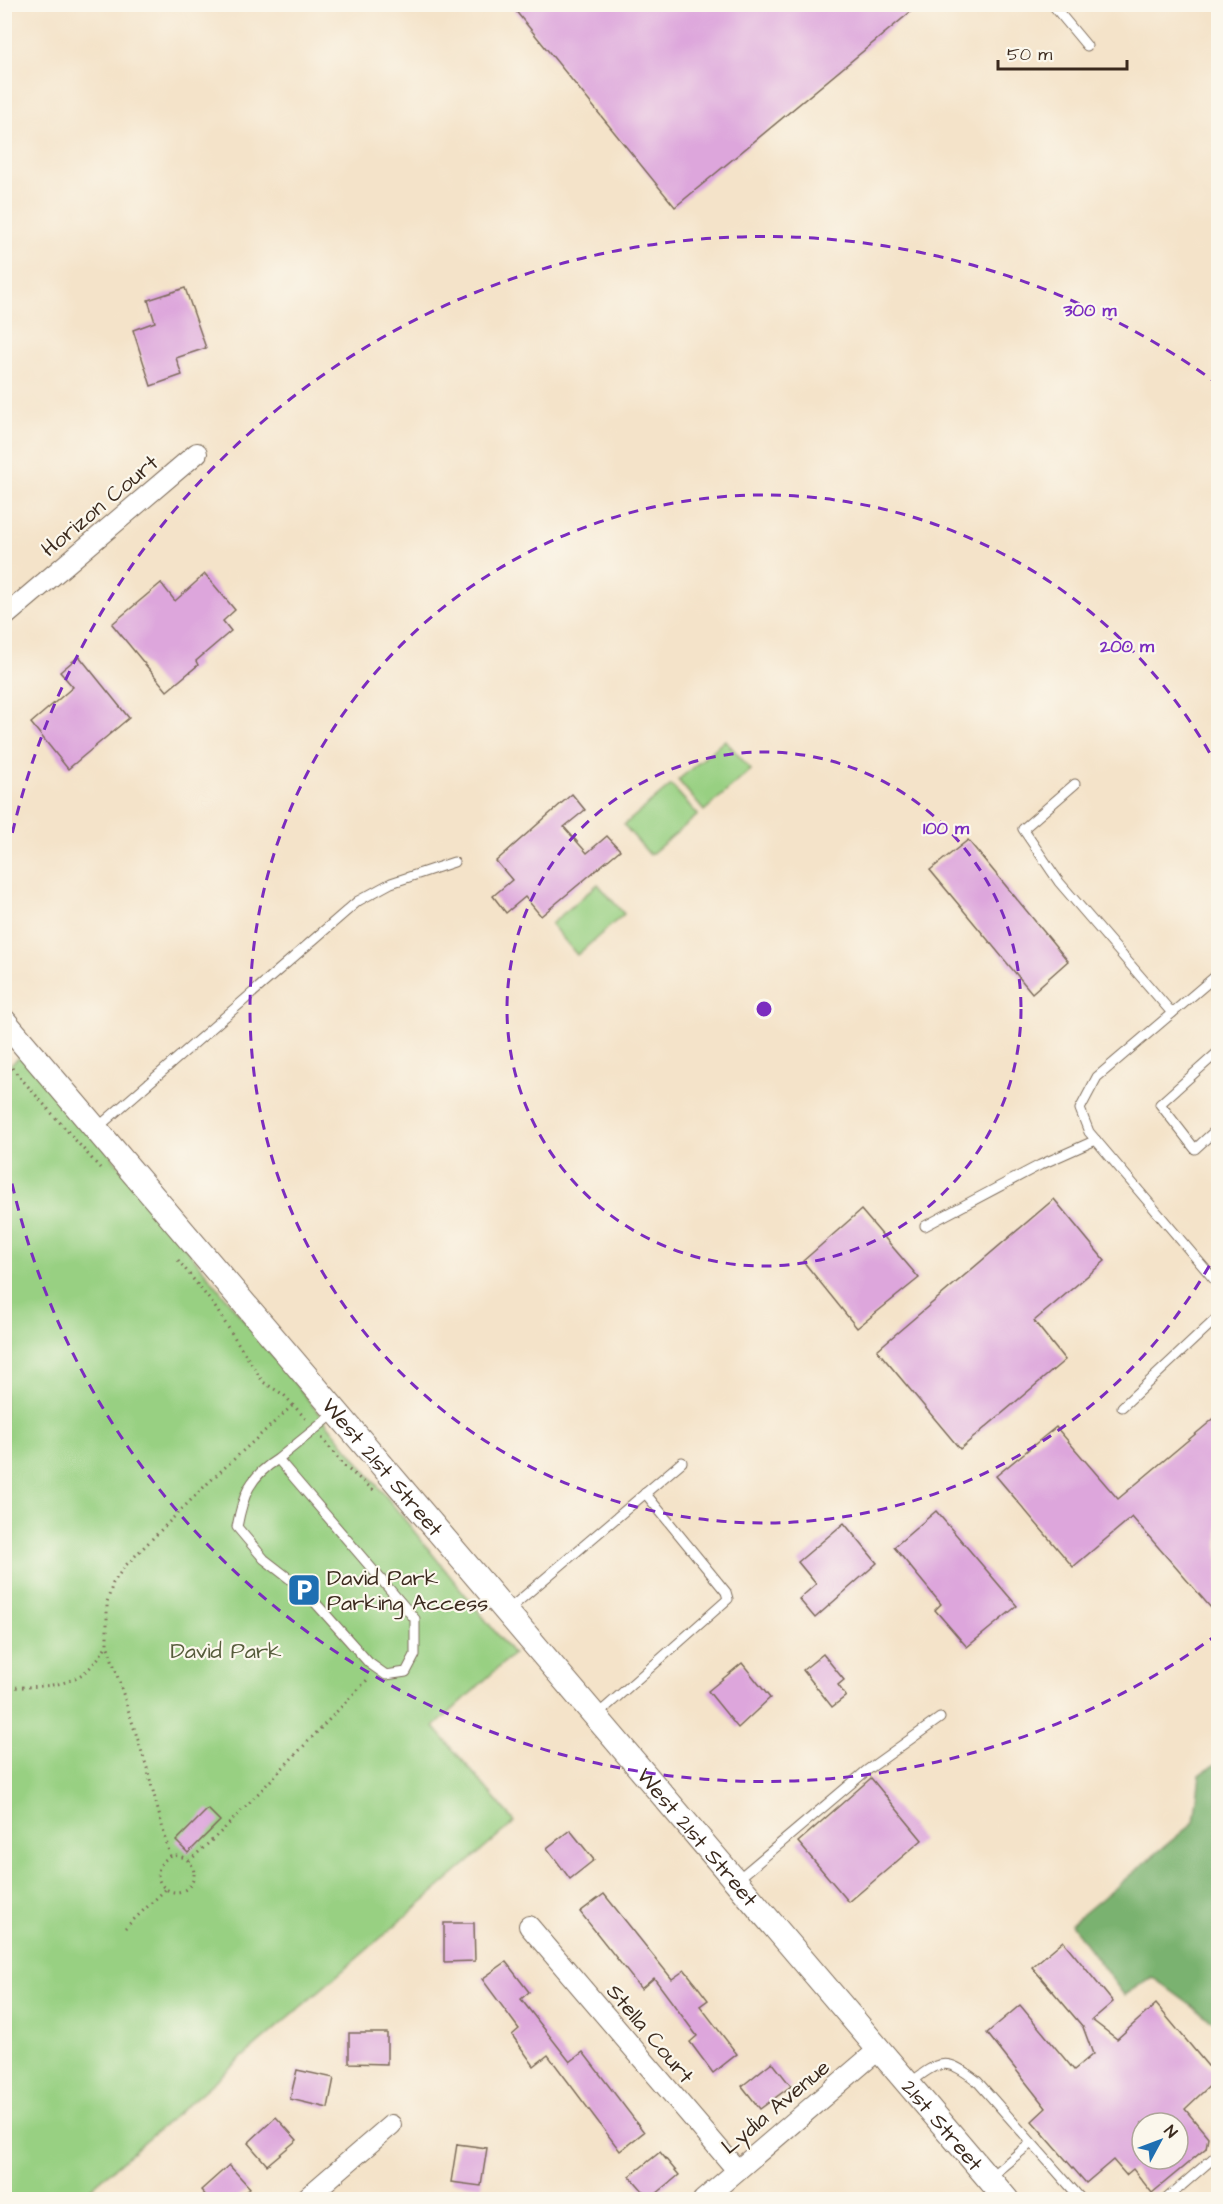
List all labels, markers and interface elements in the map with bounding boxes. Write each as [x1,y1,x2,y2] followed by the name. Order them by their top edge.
[998,33,1127,71] scale bar
[1007,42,1052,67] text: 50 m
[1062,298,1118,323] text: 300 m
[35,448,165,564] street label: Horizon Court
[1099,634,1155,659] text: 200 m
[923,816,970,841] text: 100 m
[754,999,774,1019] centre of rings
[314,1391,450,1544] street label: West 21st Street
[327,1563,488,1620] place label: David Park Parking Access
[286,1572,322,1608] parking icon: David Park Parking Access
[170,1636,282,1667] park label: David Park
[629,1762,765,1914] street label: West 21st Street
[599,1977,701,2091] street label: Stella Court
[715,2052,838,2163] street label: Lydia Avenue
[894,2073,990,2178] street label: 21st Street
[1130,2111,1190,2171] north arrow
[1159,2121,1182,2143] text: N

